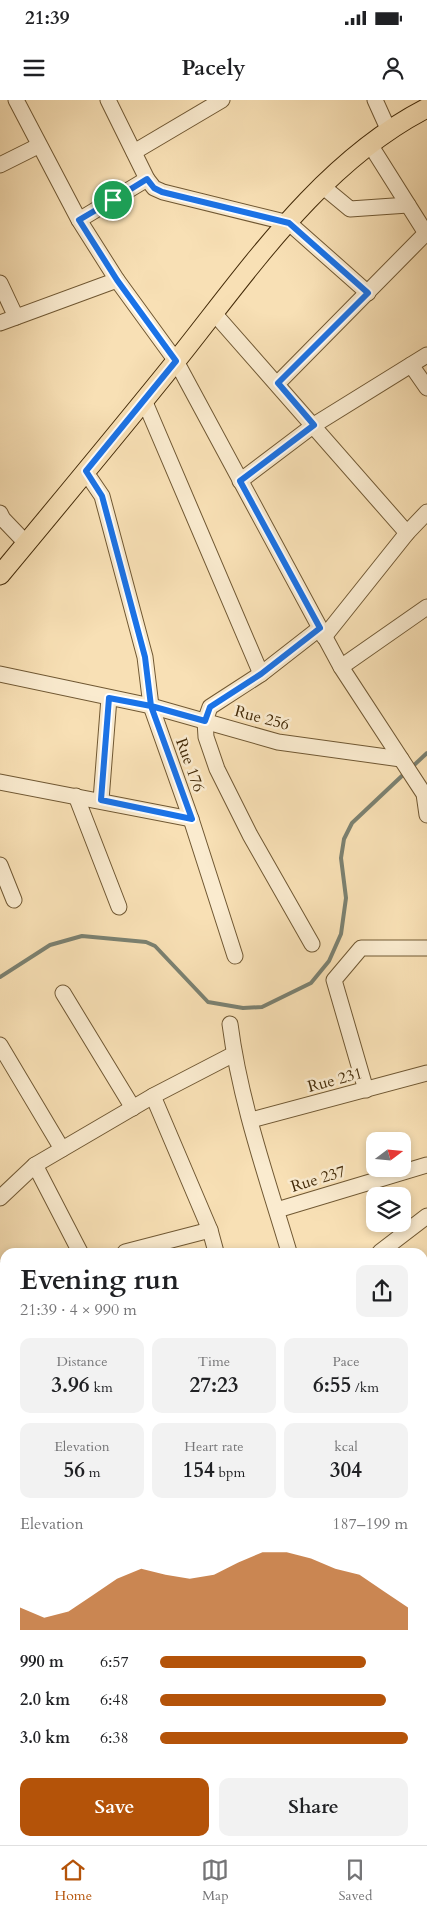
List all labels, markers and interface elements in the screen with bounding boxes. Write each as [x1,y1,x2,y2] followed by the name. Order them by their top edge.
[25,5,69,31] text: 21:39
[181,53,246,83] text: Pacely
[20,54,48,82] icon: menu
[379,54,407,82] icon: person
[92,179,134,221] pin
[99,186,127,214] icon: arrive
[232,700,292,736] street label: Rue 256
[170,735,210,795] street label: Rue 176
[305,1062,365,1098] street label: Rue 231
[366,1132,411,1178] north arrow
[366,1132,411,1232] map controls
[288,1160,348,1198] street label: Rue 237
[366,1187,411,1232] button: layers
[20,1261,179,1299] text: Evening run
[356,1265,408,1317] button: share
[20,1299,137,1321] text: 21:39 · 4 × 990 m
[56,1352,108,1371] text: Distance
[198,1352,230,1371] text: Time
[332,1352,360,1371] text: Pace
[51,1371,90,1400] text: 3.96
[189,1371,239,1400] text: 27:23
[313,1371,351,1400] text: 6:55
[90,1378,113,1397] text: km
[351,1378,379,1397] text: /km
[54,1437,110,1456] text: Elevation
[184,1437,244,1456] text: Heart rate
[334,1437,358,1456] text: kcal
[63,1456,85,1485] text: 56
[183,1456,215,1485] text: 154
[330,1456,362,1485] text: 304
[85,1463,101,1482] text: m
[215,1463,245,1482] text: bpm
[20,1513,84,1535] text: Elevation
[332,1513,408,1535] text: 187–199 m
[20,1651,64,1673] text: 990 m
[100,1651,129,1673] text: 6:57
[20,1689,70,1711] text: 2.0 km
[100,1689,129,1711] text: 6:48
[20,1727,70,1749] text: 3.0 km
[100,1727,129,1749] text: 6:38
[20,1778,209,1836] button: Save
[219,1778,408,1836] button: Share
[55,1856,92,1905] tab: Home
[201,1856,229,1905] tab: Map
[338,1856,372,1905] tab: Saved

